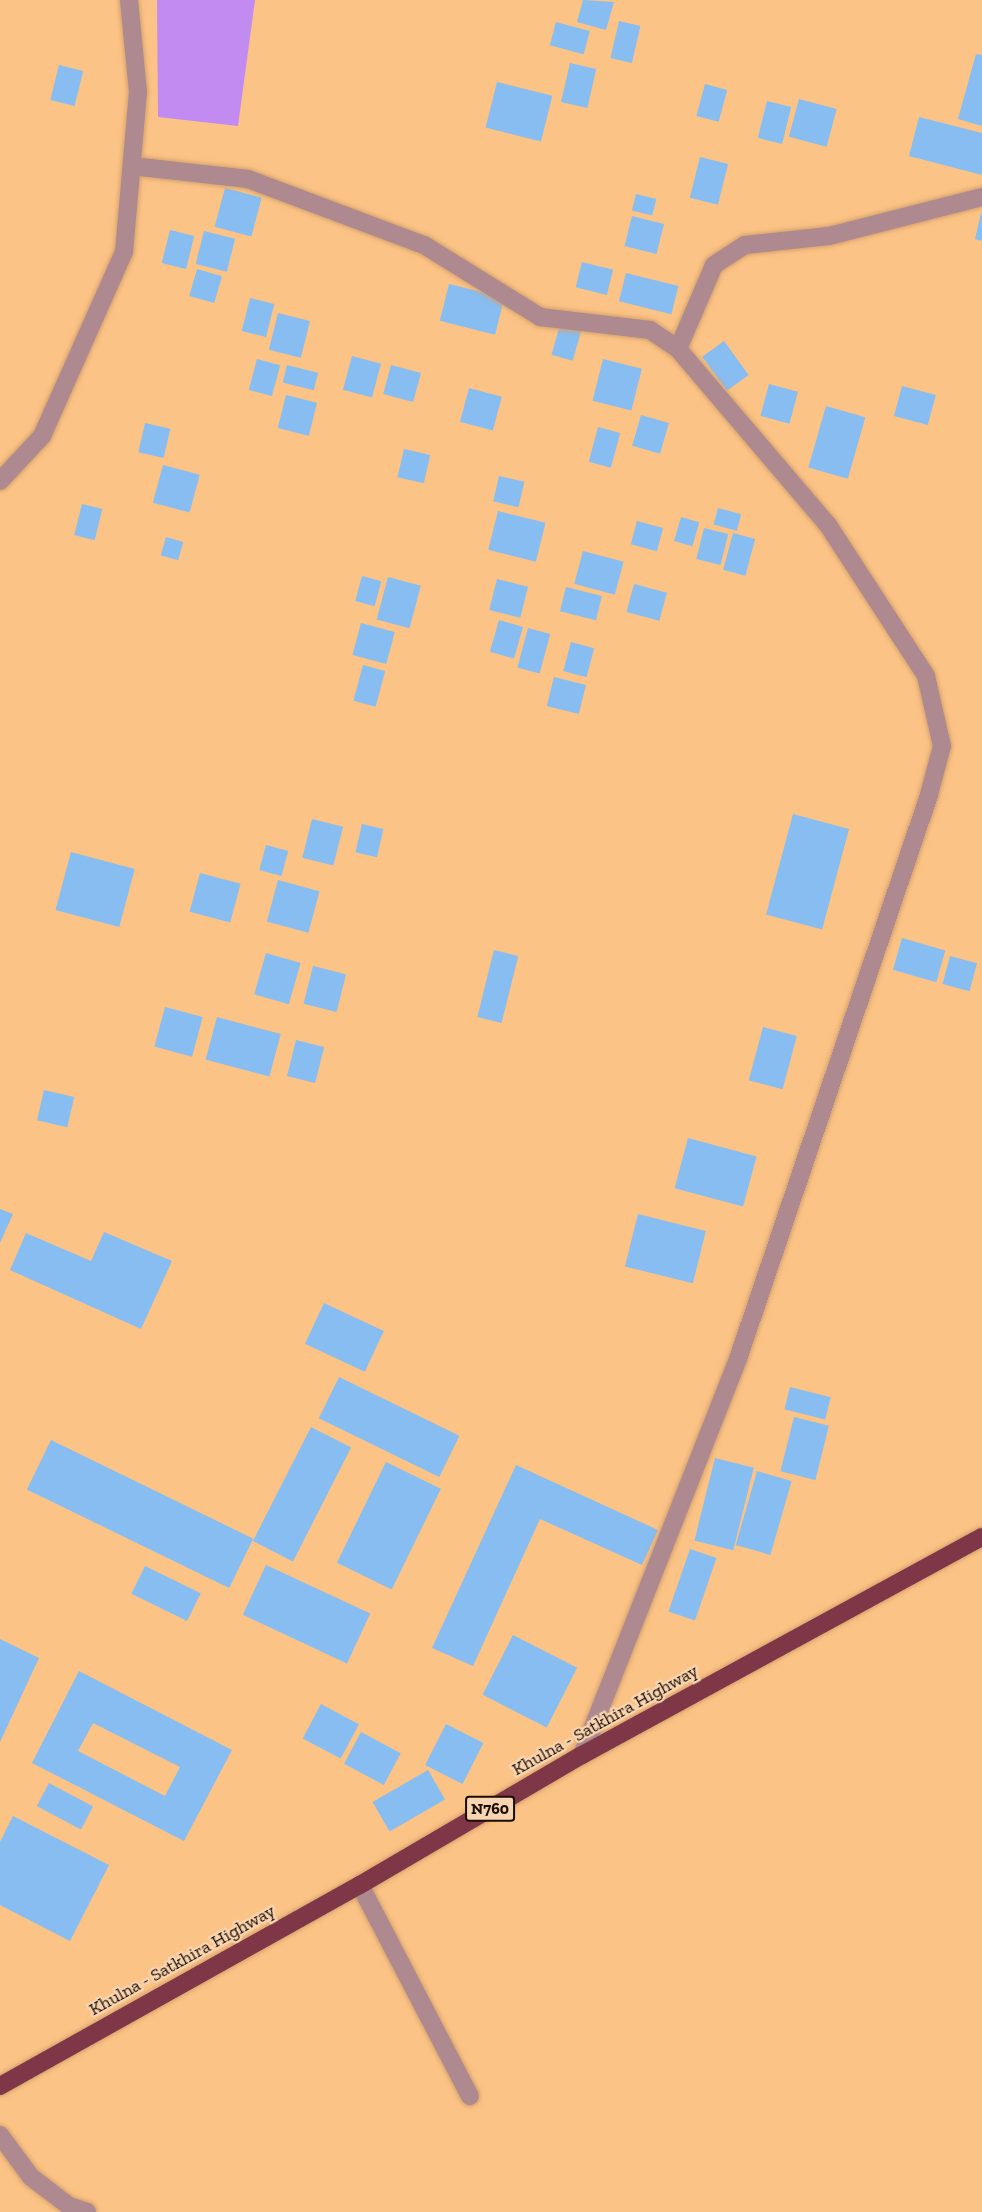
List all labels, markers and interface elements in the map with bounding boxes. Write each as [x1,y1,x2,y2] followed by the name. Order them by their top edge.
[508,1660,702,1780] street label: Khulna - Satkhira Highway
[464,1796,516,1822] road number: N760
[85,1900,279,2020] street label: Khulna - Satkhira Highway

